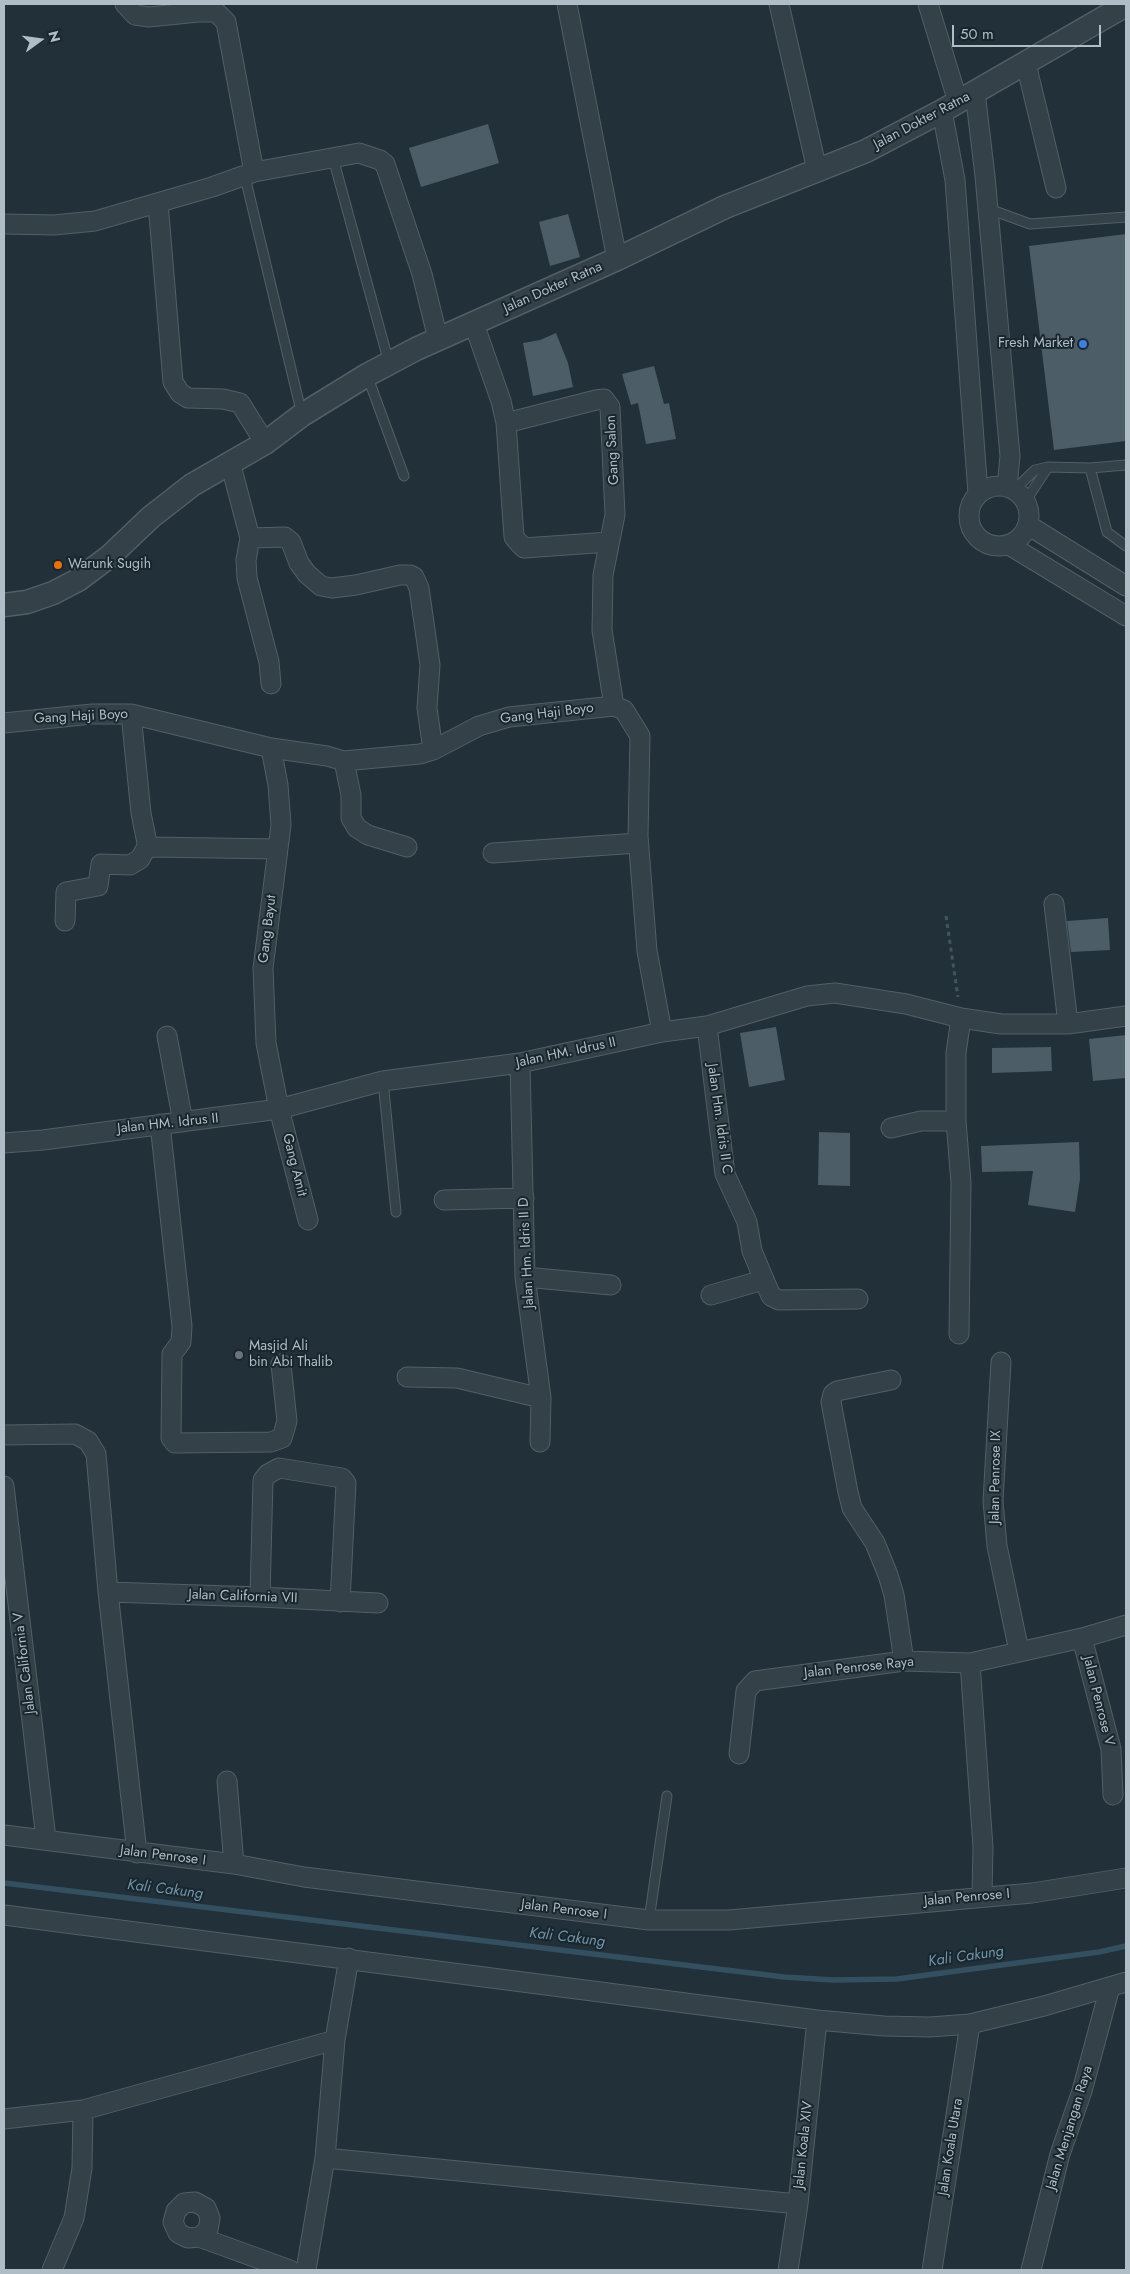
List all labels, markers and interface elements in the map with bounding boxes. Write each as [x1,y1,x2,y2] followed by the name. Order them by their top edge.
[15,15,65,65] north arrow
[955,15,1104,47] scale bar
[960,23,994,45] text: 50 m
[44,29,66,44] text: N
[871,89,973,153] street label: Jalan Dokter Ratna
[501,259,605,317] street label: Jalan Dokter Ratna
[998,336,1073,352] place label: Fresh Market
[1077,338,1089,350] marker: Fresh Market
[603,415,623,485] street label: Gang Salon
[68,557,151,573] place label: Warunk Sugih
[52,559,64,571] marker: Warunk Sugih
[499,700,595,728] street label: Gang Haji Boyo
[34,706,128,728] street label: Gang Haji Boyo
[255,894,281,964] street label: Gang Bayut
[515,1034,617,1072] street label: Jalan HM. Idrus II
[703,1063,735,1175] street label: Jalan Hm. Idris II C
[117,1110,219,1138] street label: Jalan HM. Idrus II
[278,1132,310,1198] street label: Gang Amit
[516,1197,538,1309] street label: Jalan Hm. Idris II D
[249,1339,333,1371] place label: Masjid Ali bin Abi Thalib
[233,1349,245,1361] marker: Masjid Ali bin Abi Thalib
[987,1430,1005,1524] street label: Jalan Penrose IX
[188,1587,298,1607] street label: Jalan California VII
[10,1611,40,1715] street label: Jalan California V
[803,1654,915,1682] street label: Jalan Penrose Raya
[1079,1654,1117,1748] street label: Jalan Penrose V
[119,1842,207,1870] street label: Jalan Penrose I
[126,1876,204,1904] water label: Kali Cakung
[923,1886,1011,1910] street label: Jalan Penrose I
[520,1896,608,1924] street label: Jalan Penrose I
[528,1924,606,1952] water label: Kali Cakung
[927,1943,1005,1971] water label: Kali Cakung
[1043,2064,1097,2192] street label: Jalan Menjangan Raya
[935,2097,967,2197] street label: Jalan Koala Utara
[791,2100,817,2190] street label: Jalan Koala XIV

